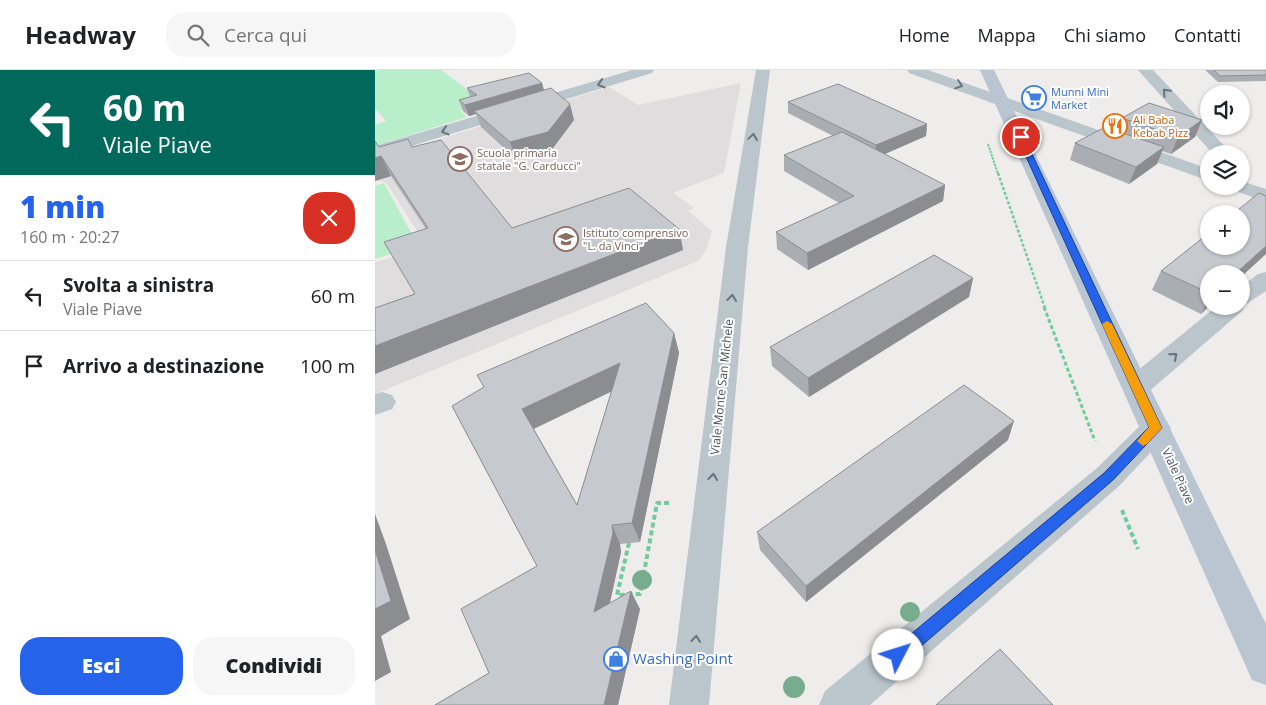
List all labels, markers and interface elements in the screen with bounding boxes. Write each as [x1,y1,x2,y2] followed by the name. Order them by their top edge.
[166,12,516,57] search box
[25,18,136,51] text: Headway
[184,21,212,49] icon: search
[224,22,307,48] text: Cerca qui
[899,23,950,47] text: Home
[978,23,1036,47] text: Mappa
[1064,23,1146,47] text: Chi siamo
[1174,23,1241,47] text: Contatti
[597,79,605,89] one-way arrow
[954,80,963,90] one-way arrow
[103,84,186,131] text: 60 m
[1051,84,1109,112] place label: Munni Mini Market
[1021,85,1047,111] supermarket icon: Munni Mini Market
[1200,85,1250,315] map controls
[1200,85,1250,135] button: sound
[1163,89,1172,98] one-way arrow
[20,90,85,155] icon: left
[1133,112,1188,140] place label: Ali Baba Kebab Pizz
[1102,113,1128,139] restaurant icon: Ali Baba Kebab Pizz
[1000,116,1042,158] pin
[1007,123,1035,151] icon: arrive
[441,126,450,136] one-way arrow
[103,129,212,159] text: Viale Piave
[747,133,758,141] one-way arrow
[477,145,581,173] place label: Scuola primaria statale "G. Carducci"
[1200,145,1250,195] button: layers
[447,146,473,172] school or university icon: Scuola primaria statale "G. Carducci"
[20,186,105,227] text: 1 min
[303,192,355,244] button: close
[1200,205,1250,255] button: +
[583,225,689,253] place label: Istituto comprensivo "L. da Vinci"
[20,226,120,248] text: 160 m · 20:27
[553,226,579,252] school or university icon: Istituto comprensivo "L. da Vinci"
[1200,265,1250,315] button: −
[63,272,214,298] text: Svolta a sinistra
[20,282,48,310] icon: left
[311,283,355,309] text: 60 m
[726,294,737,302] one-way arrow
[63,298,142,320] text: Viale Piave
[706,318,737,456] street label: Viale Monte San Michele
[20,352,48,380] icon: arrive
[63,353,264,379] text: Arrivo a destinazione
[300,353,355,379] text: 100 m
[1168,353,1177,361] one-way arrow
[1158,445,1199,507] street label: Viale Piave
[707,473,718,481] one-way arrow
[871,628,923,680] position arrow
[690,635,701,643] one-way arrow
[20,637,183,695] button: Esci
[193,637,355,695] button: Condividi
[603,646,629,672] shop icon: Washing Point
[633,648,733,668] place label: Washing Point

